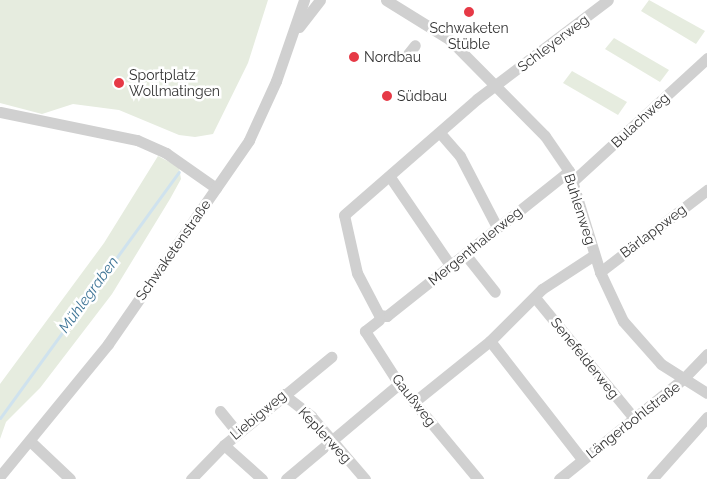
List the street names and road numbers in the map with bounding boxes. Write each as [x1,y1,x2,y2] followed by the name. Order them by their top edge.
[514,11,592,75] street label: Schleyerweg
[608,89,672,151] street label: Bulachweg
[561,171,599,247] street label: Buhlenweg
[132,196,214,304] street label: Schwaketenstraße
[617,201,689,261] street label: Bärlappweg
[425,203,525,289] street label: Mergenthalerweg
[547,314,623,402] street label: Senefelderweg
[388,371,440,429] street label: Gaußweg
[583,378,683,462] street label: Längerbohlstraße
[227,387,289,443] street label: Liebigweg
[295,404,355,466] street label: Keplerweg

